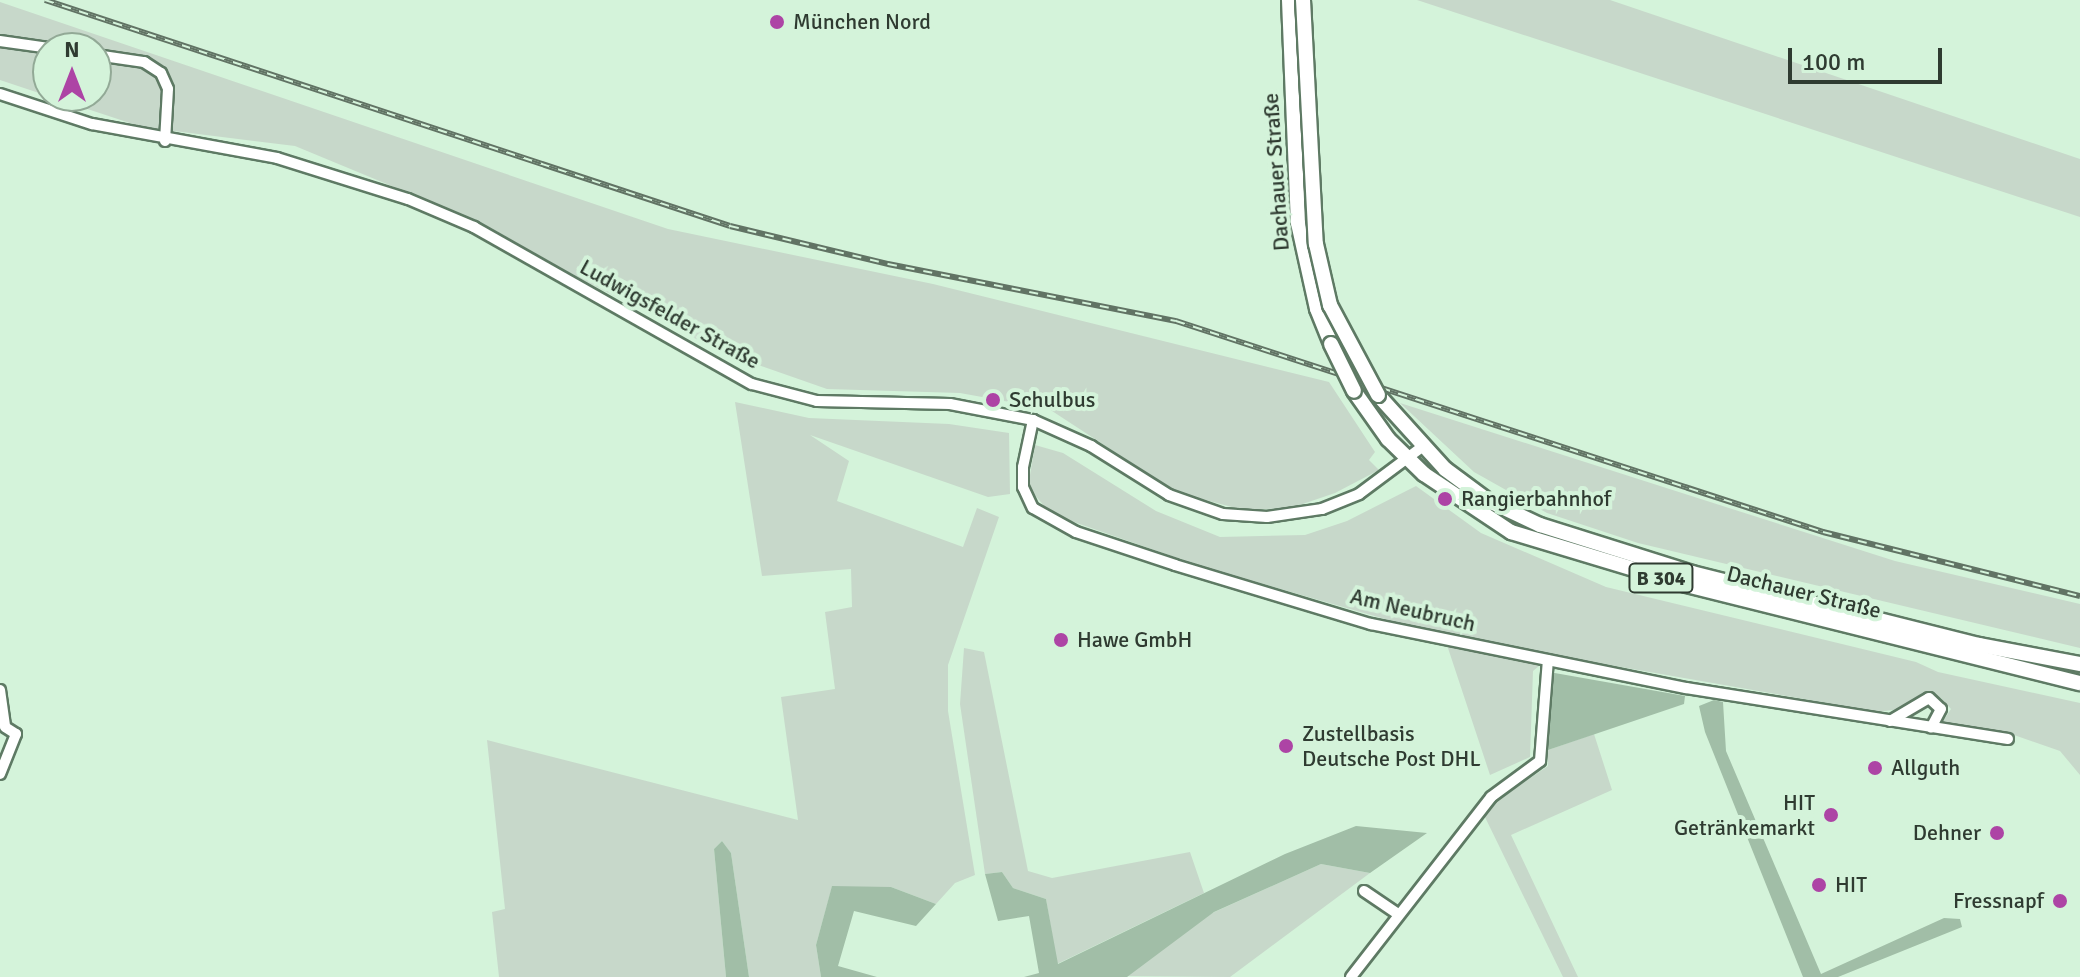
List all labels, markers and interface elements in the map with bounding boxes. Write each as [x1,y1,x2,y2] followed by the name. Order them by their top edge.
[793,9,931,35] place label: München Nord
[768,13,786,31] marker: München Nord
[32,32,112,112] north arrow
[1792,32,1946,82] scale bar
[64,36,80,63] text: N
[1802,47,1865,77] text: 100 m
[1257,92,1295,252] street label: Dachauer Straße
[575,254,765,374] street label: Ludwigsfelder Straße
[1009,387,1095,413] place label: Schulbus
[984,391,1002,409] marker: Schulbus
[1461,486,1611,512] place label: Rangierbahnhof
[1436,490,1454,508] marker: Rangierbahnhof
[1724,560,1884,624] street label: Dachauer Straße
[1627,562,1695,594] road number: B 304
[1348,583,1478,637] street label: Am Neubruch
[1077,627,1192,653] place label: Hawe GmbH
[1052,631,1070,649] marker: Hawe GmbH
[1302,720,1481,772] place label: Zustellbasis Deutsche Post DHL
[1277,737,1295,755] marker: Zustellbasis Deutsche Post DHL
[1891,755,1960,781] place label: Allguth
[1866,759,1884,777] marker: Allguth
[1674,789,1815,840] place label: HIT Getränkemarkt
[1822,806,1840,824] marker: HIT Getränkemarkt
[1913,820,1981,846] place label: Dehner
[1988,824,2006,842] marker: Dehner
[1835,872,1867,898] place label: HIT
[1810,876,1828,894] marker: HIT
[1953,888,2044,914] place label: Fressnapf
[2051,892,2069,910] marker: Fressnapf

